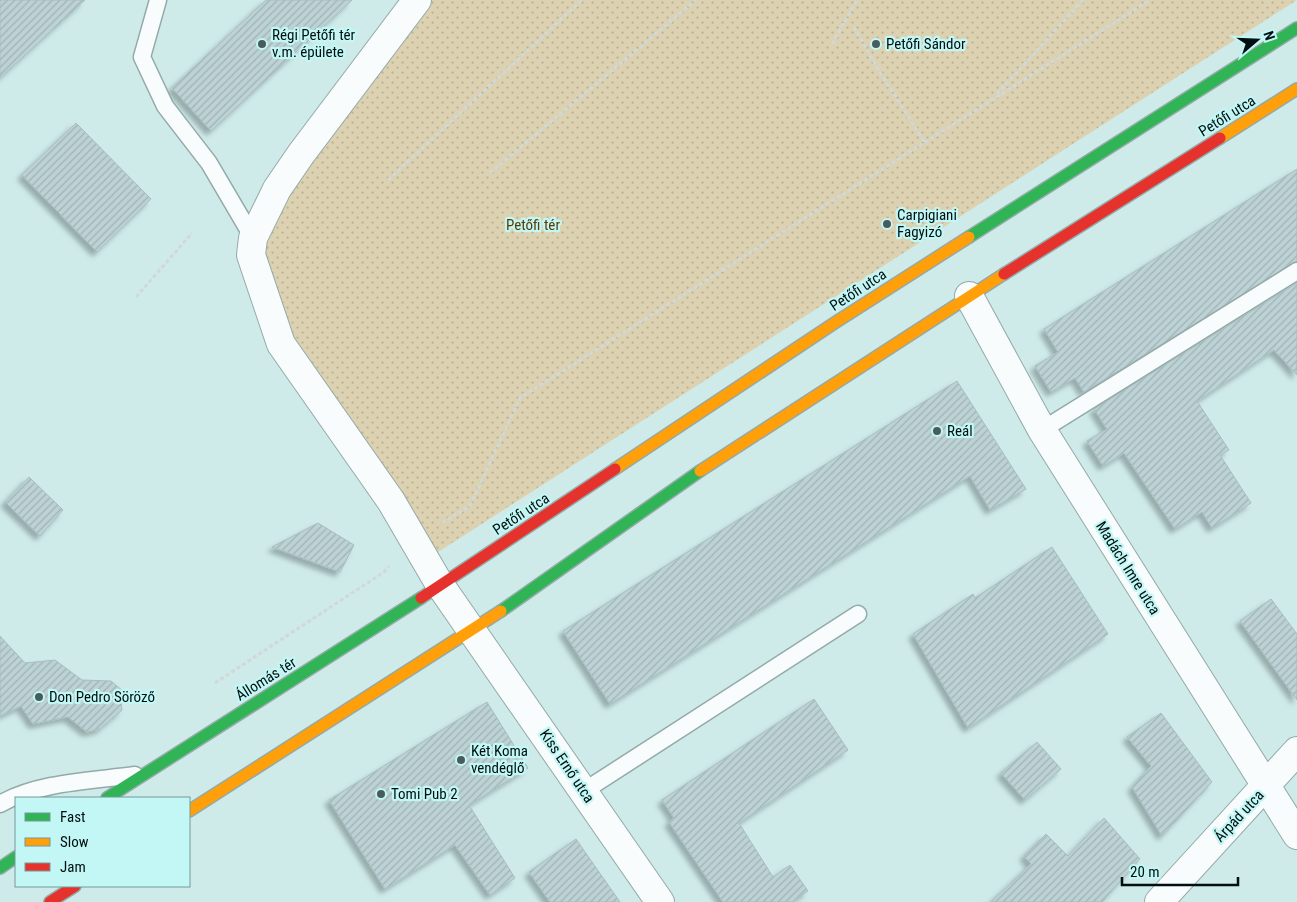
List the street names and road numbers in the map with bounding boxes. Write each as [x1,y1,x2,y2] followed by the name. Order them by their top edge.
[1195,91,1259,141] street label: Petőfi utca
[826,265,890,315] street label: Petőfi utca
[489,489,553,539] street label: Petőfi utca
[1092,518,1164,618] street label: Madách Imre utca
[232,653,300,705] street label: Állomás tér
[536,726,598,806] street label: Kiss Ernő utca
[1210,786,1268,846] street label: Árpád utca

